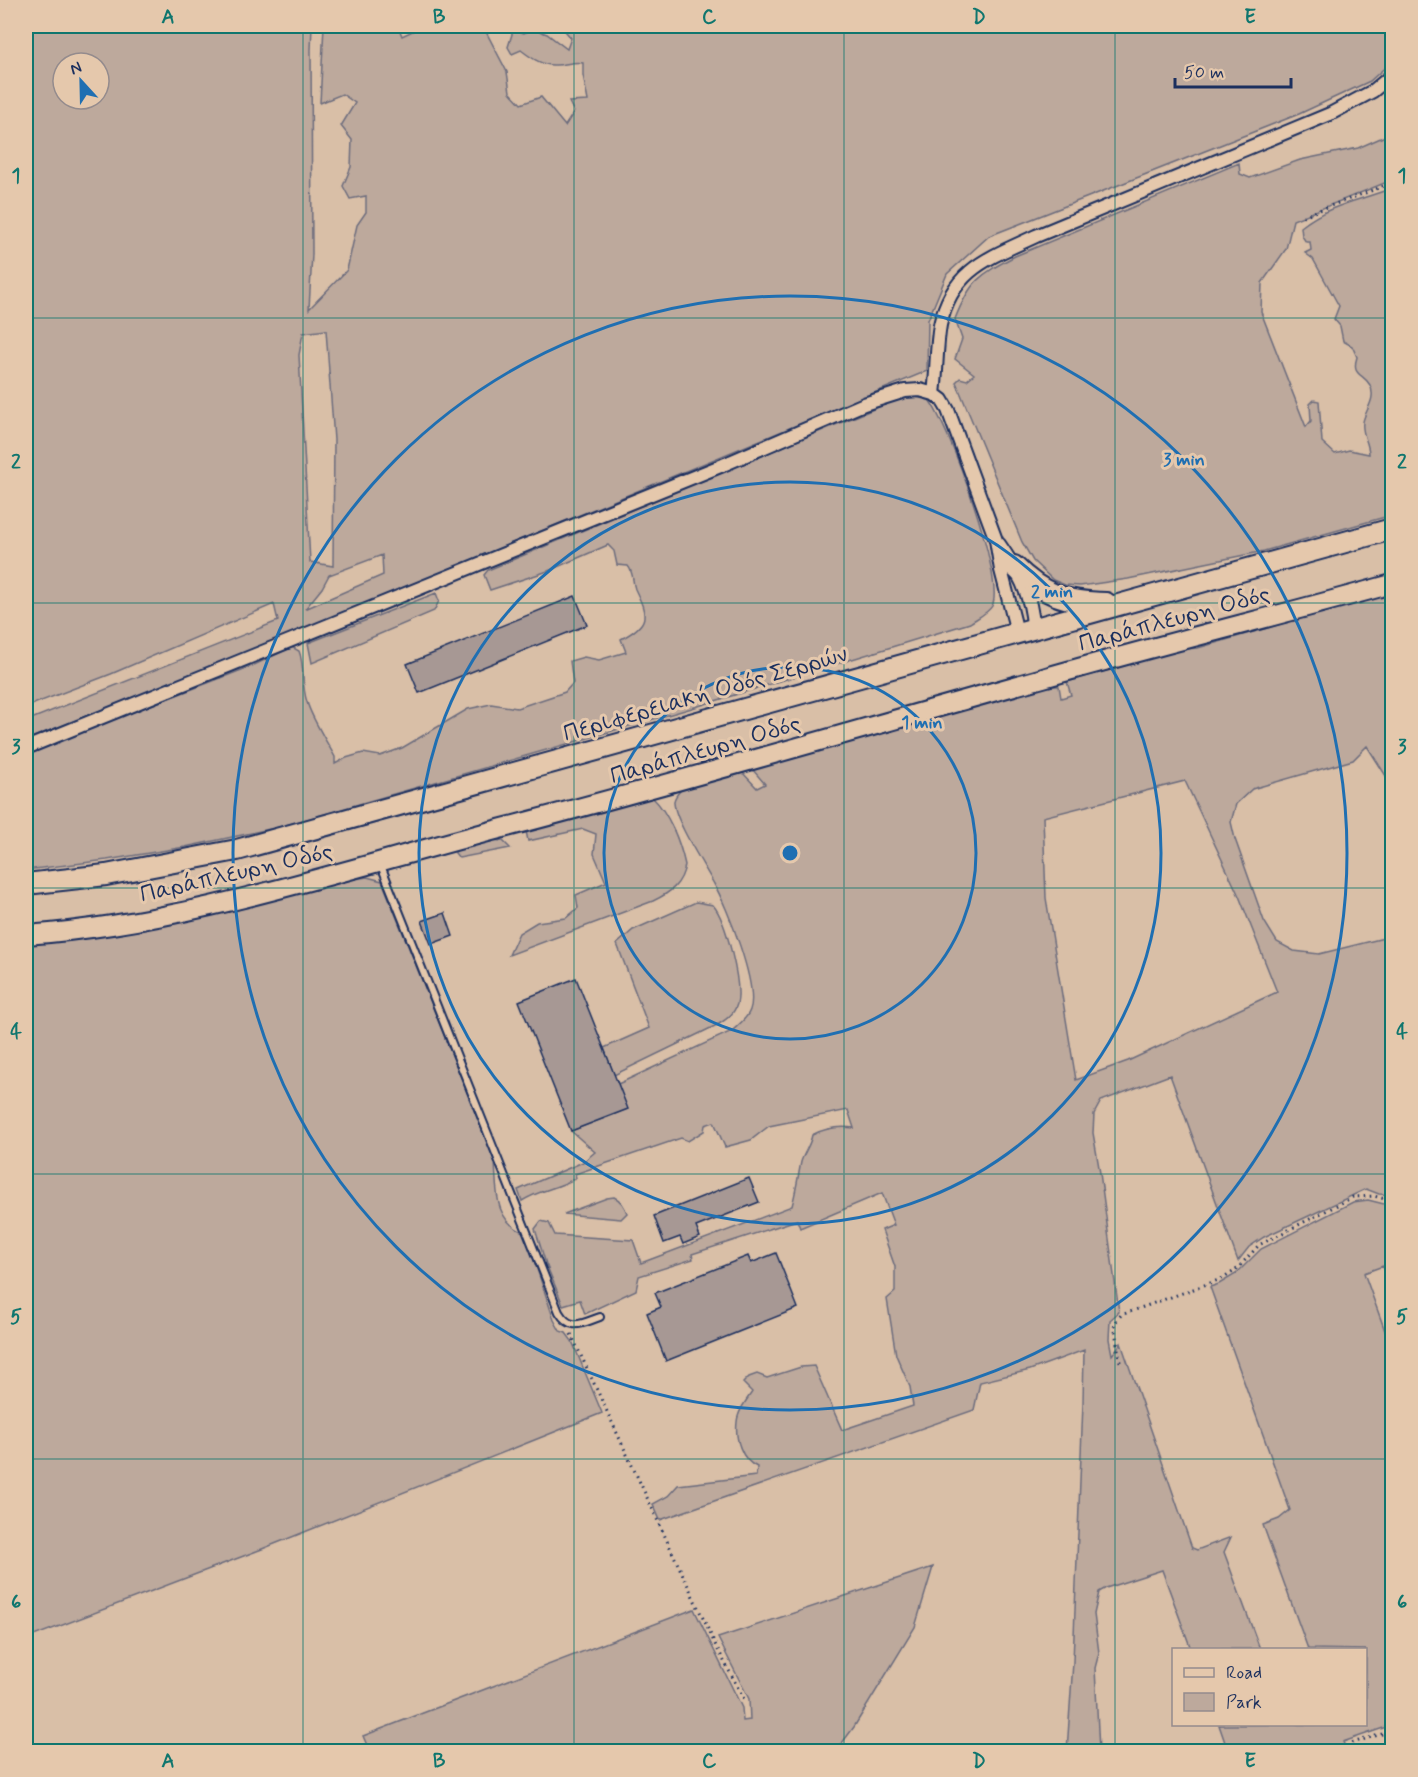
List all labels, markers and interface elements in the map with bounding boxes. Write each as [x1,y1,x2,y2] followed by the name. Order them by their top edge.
[161,4,175,31] text: A
[433,4,446,31] text: B
[702,4,717,31] text: C
[972,4,986,31] text: D
[1244,4,1256,31] text: E
[51,51,111,111] north arrow
[1175,51,1290,89] scale bar
[67,57,85,80] text: N
[1184,61,1224,85] text: 50 m
[12,163,20,190] text: 1
[1398,163,1406,190] text: 1
[1163,448,1205,472] text: 3 min
[11,449,21,476] text: 2
[1397,449,1407,476] text: 2
[1075,579,1273,660] street label: Παράπλευρη Οδός
[1031,580,1073,604] text: 2 min
[560,639,851,750] street label: Περιφερειακή Οδός Σερρών
[607,708,804,792] street label: Παράπλευρη Οδός
[901,711,943,735] text: 1 min
[11,734,21,761] text: 3
[1397,734,1407,761] text: 3
[137,836,336,911] street label: Παράπλευρη Οδός
[780,843,800,863] centre of rings
[10,1019,22,1046] text: 4
[1396,1019,1408,1046] text: 4
[10,1304,22,1331] text: 5
[1396,1304,1408,1331] text: 5
[11,1589,21,1616] text: 6
[1397,1589,1407,1616] text: 6
[1172,1648,1367,1726] legend
[1226,1661,1262,1685] text: Road
[1226,1691,1262,1715] text: Park
[161,1748,175,1775] text: A
[433,1748,446,1775] text: B
[702,1748,717,1775] text: C
[972,1748,986,1775] text: D
[1244,1748,1256,1775] text: E

